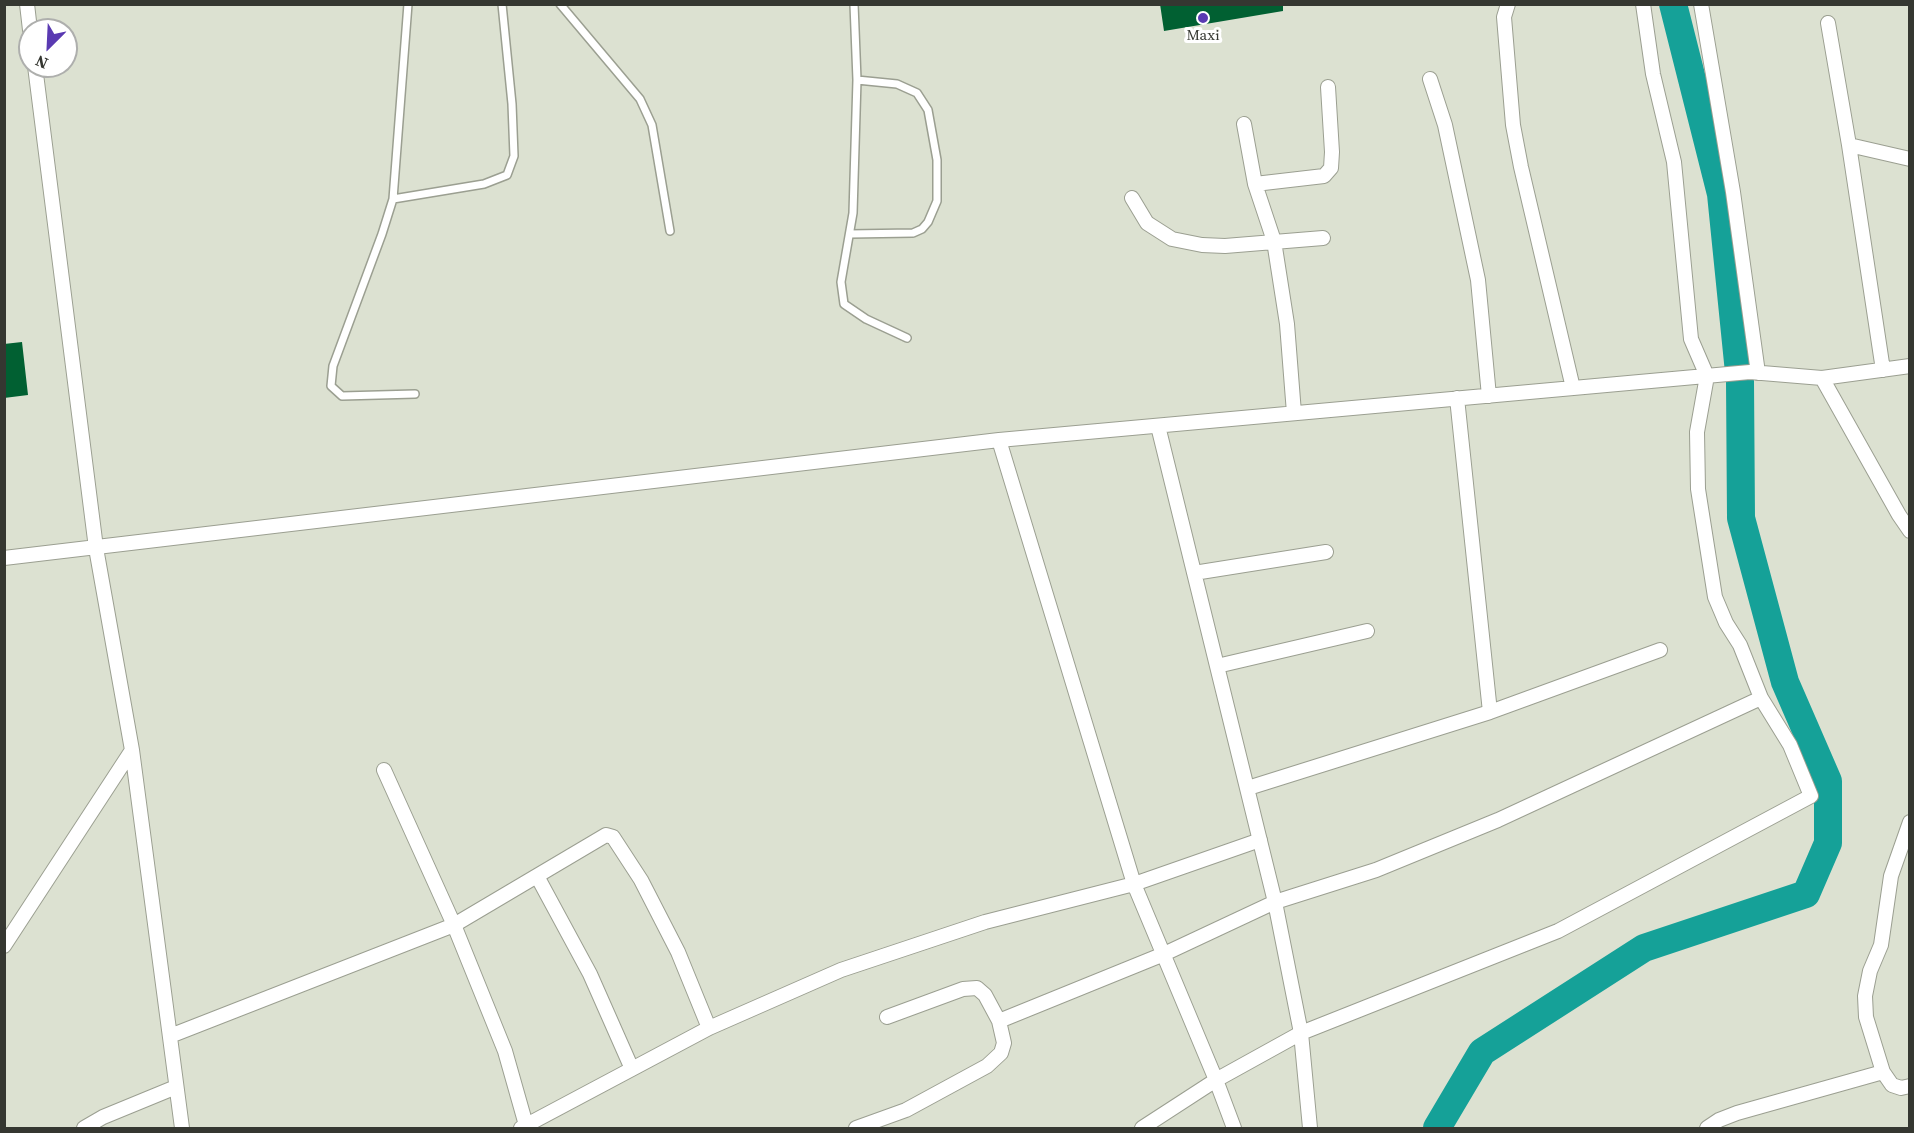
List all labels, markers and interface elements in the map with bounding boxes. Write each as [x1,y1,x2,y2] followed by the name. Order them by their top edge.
[1196,11,1210,25] marker: Maxi
[18,18,78,78] north arrow
[1186,27,1220,45] place label: Maxi
[32,50,51,75] text: N

